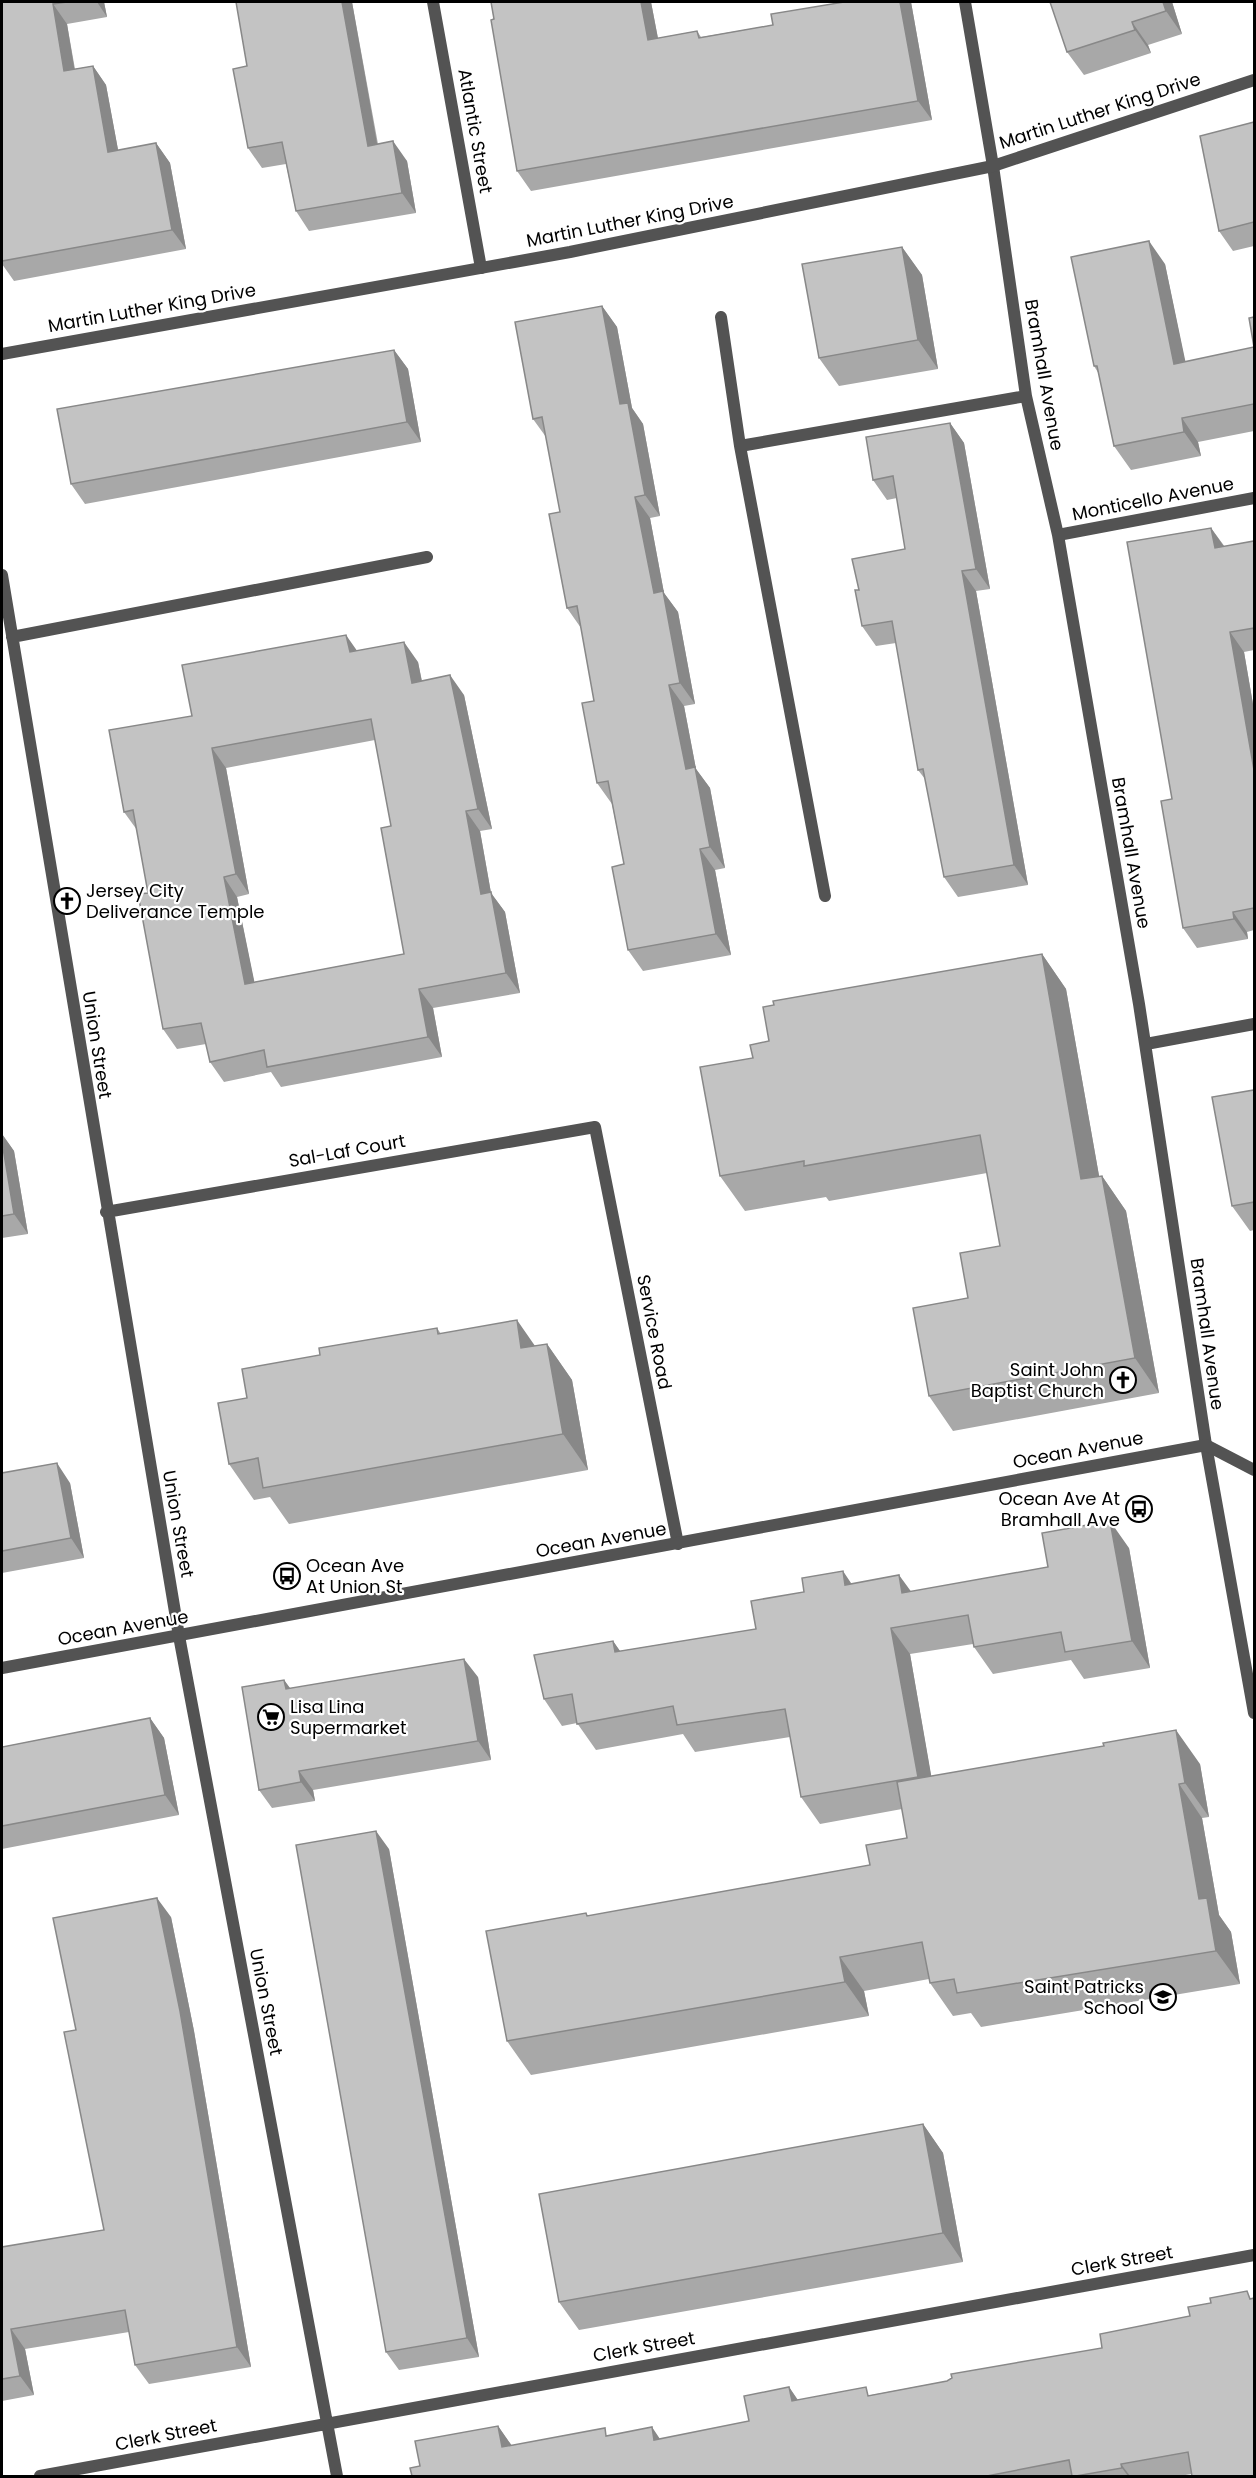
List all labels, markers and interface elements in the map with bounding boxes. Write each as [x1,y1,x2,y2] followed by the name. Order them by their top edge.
[996,66,1204,155] street label: Martin Luther King Drive
[452,67,499,195] street label: Atlantic Street
[524,188,736,253] street label: Martin Luther King Drive
[46,277,258,338] street label: Martin Luther King Drive
[1019,297,1070,453] street label: Bramhall Avenue
[1070,471,1236,526] street label: Monticello Avenue
[1106,775,1157,931] street label: Bramhall Avenue
[86,878,265,924] place label: Jersey City Deliverance Temple
[52,886,82,916] church icon: Jersey City Deliverance Temple
[77,989,118,1101] street label: Union Street
[287,1128,407,1173] street label: Sal-Laf Court
[1184,1256,1231,1412] street label: Bramhall Avenue
[631,1272,678,1392] street label: Service Road
[971,1357,1104,1403] place label: Saint John Baptist Church
[1108,1365,1138,1395] church icon: Saint John Baptist Church
[1011,1425,1145,1474] street label: Ocean Avenue
[157,1468,200,1580] street label: Union Street
[998,1486,1120,1532] place label: Ocean Ave At Bramhall Ave
[1124,1494,1154,1524] bus stop icon: Ocean Ave At Bramhall Ave
[534,1516,668,1563] street label: Ocean Avenue
[306,1553,404,1599] place label: Ocean Ave At Union St
[272,1561,302,1591] bus stop icon: Ocean Ave At Union St
[56,1604,190,1651] street label: Ocean Avenue
[290,1694,407,1740] place label: Lisa Lina Supermarket
[256,1702,286,1732] supermarket icon: Lisa Lina Supermarket
[244,1946,289,2058] street label: Union Street
[1024,1974,1144,2020] place label: Saint Patricks School
[1148,1982,1178,2012] school or university icon: Saint Patricks School
[1069,2239,1175,2282] street label: Clerk Street
[591,2325,697,2368] street label: Clerk Street
[113,2412,219,2457] street label: Clerk Street

